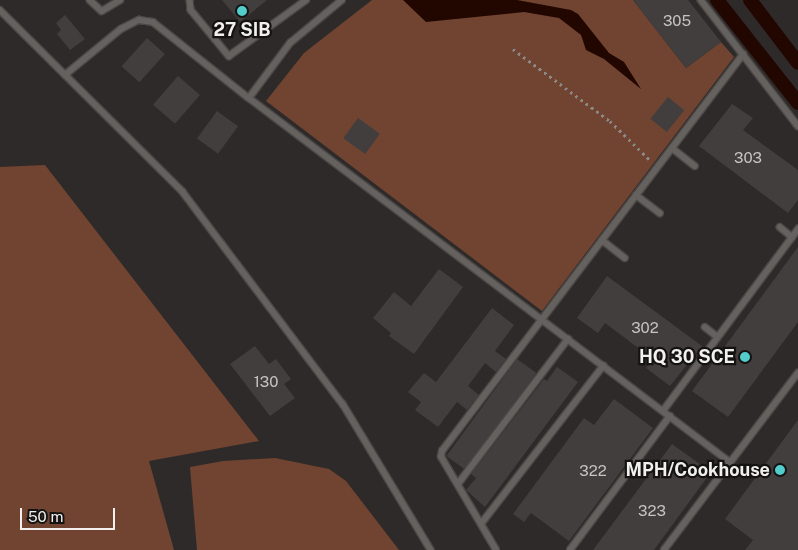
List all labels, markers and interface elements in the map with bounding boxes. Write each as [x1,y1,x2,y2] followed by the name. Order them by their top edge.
[236,5,248,17] marker: 27 SIB
[663,12,691,30] house number: 305
[213,19,271,41] place label: 27 SIB
[734,149,762,167] house number: 303
[631,319,659,337] house number: 302
[639,346,735,368] place label: HQ 30 SCE
[739,351,751,363] marker: HQ 30 SCE
[254,373,278,391] house number: 130
[625,459,770,481] place label: MPH/Cookhouse
[579,462,607,480] house number: 322
[774,464,786,476] marker: MPH/Cookhouse
[22,498,118,530] scale bar
[638,502,666,520] house number: 323
[28,508,63,525] text: 50 m

